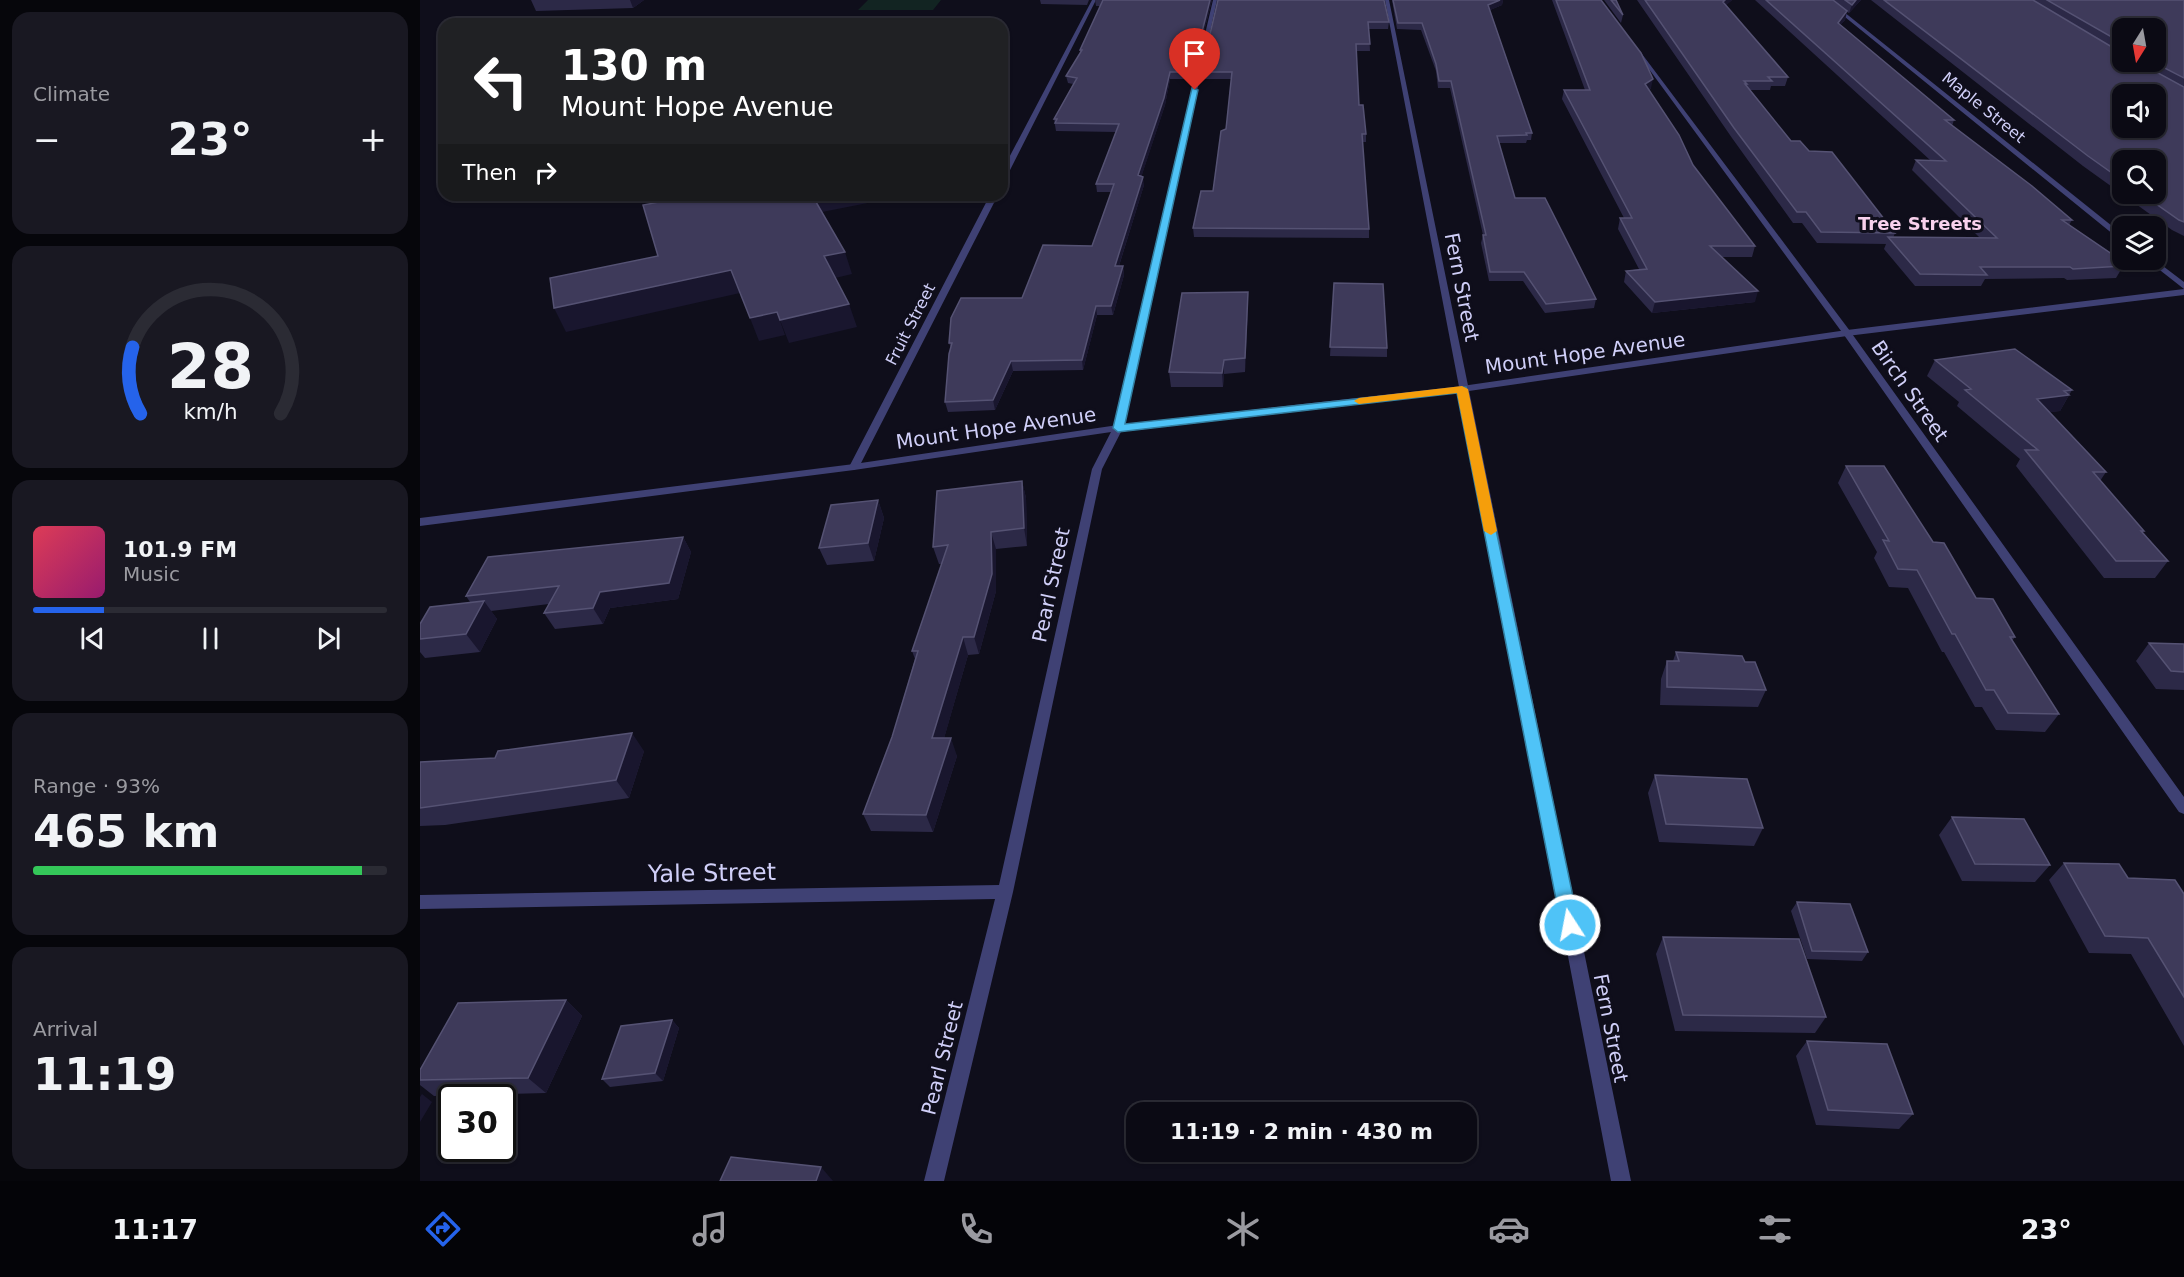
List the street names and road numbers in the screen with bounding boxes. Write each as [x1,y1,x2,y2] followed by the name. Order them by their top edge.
[1938,68,2029,147] street label: Maple Street
[1440,231,1484,344] street label: Fern Street
[882,280,939,368] street label: Fruit Street
[1483,327,1687,379] street label: Mount Hope Avenue
[1866,336,1954,446] street label: Birch Street
[894,402,1098,454] street label: Mount Hope Avenue
[1027,525,1075,645] street label: Pearl Street
[647,858,776,888] street label: Yale Street
[1589,972,1633,1085] street label: Fern Street
[916,998,968,1118] street label: Pearl Street

